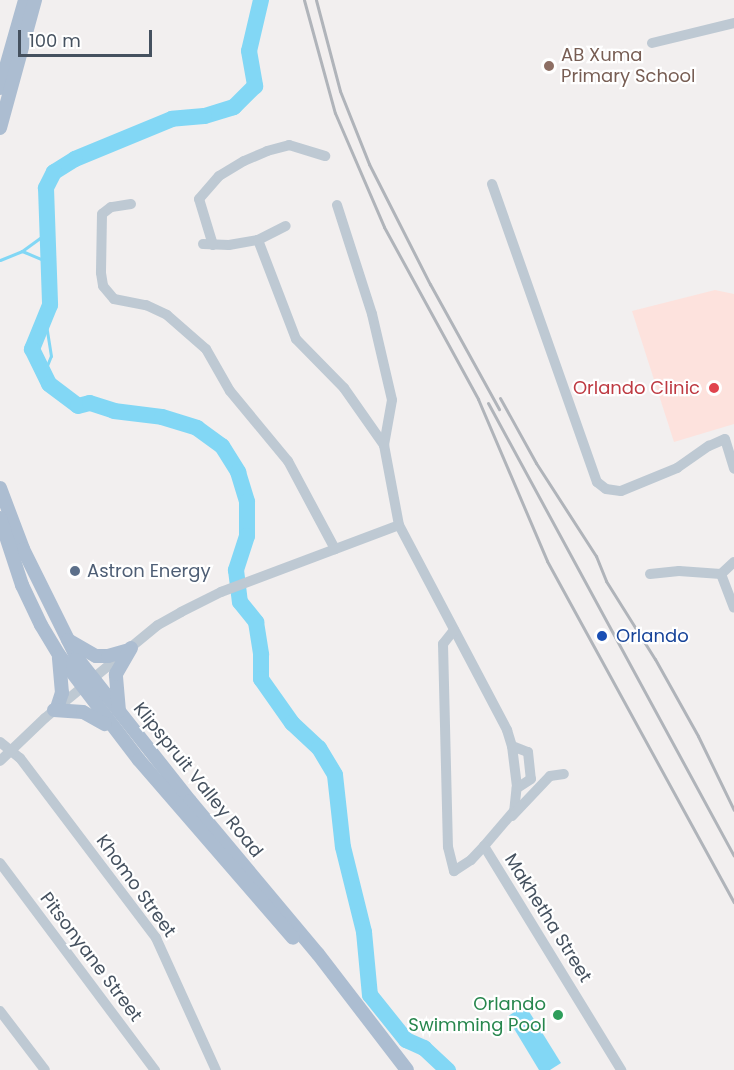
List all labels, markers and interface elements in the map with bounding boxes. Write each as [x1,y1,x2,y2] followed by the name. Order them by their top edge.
[21,18,154,56] scale bar
[29,28,81,53] text: 100 m
[561,45,695,88] place label: AB Xuma Primary School
[542,59,556,73] marker: AB Xuma Primary School
[573,377,700,399] place label: Orlando Clinic
[705,379,723,397] marker: Orlando Clinic
[87,560,211,582] place label: Astron Energy
[68,564,82,578] marker: Astron Energy
[616,625,689,647] place label: Orlando
[593,627,611,645] marker: Orlando
[129,698,267,862] street label: Klipspruit Valley Road
[92,831,180,941] street label: Khomo Street
[500,850,596,986] street label: Makhetha Street
[35,888,147,1026] street label: Pitsonyane Street
[408,994,546,1036] place label: Orlando Swimming Pool
[551,1008,565,1022] marker: Orlando Swimming Pool

